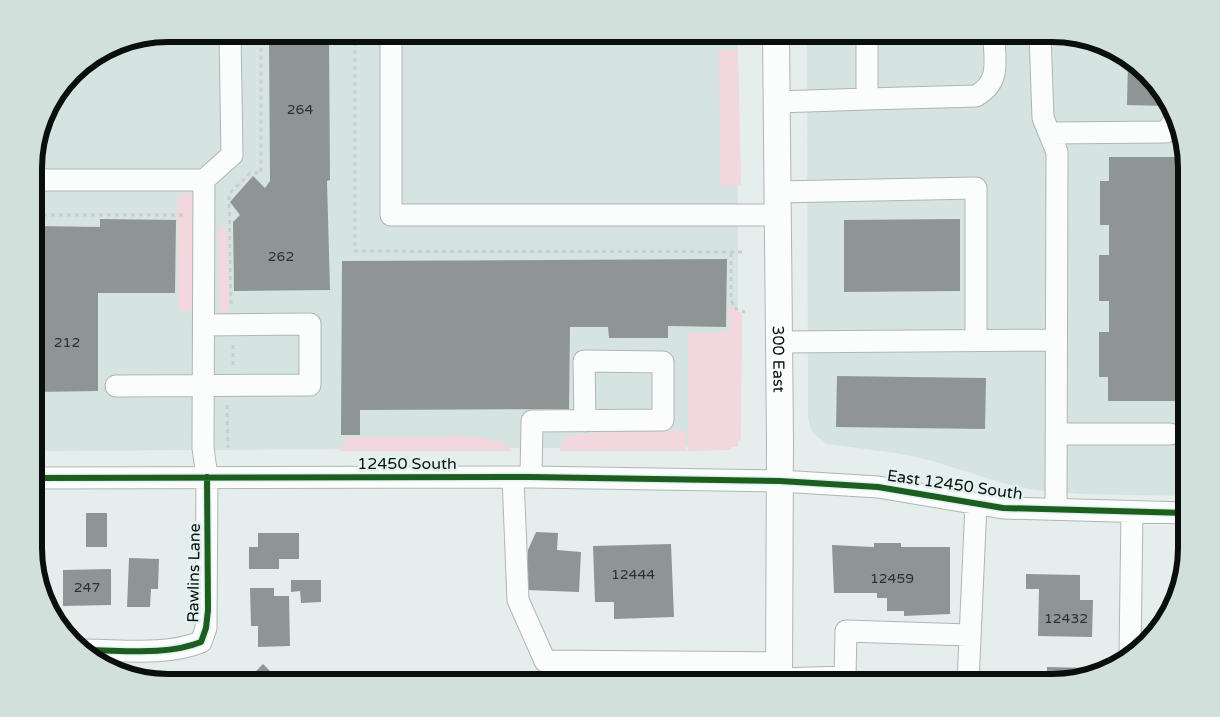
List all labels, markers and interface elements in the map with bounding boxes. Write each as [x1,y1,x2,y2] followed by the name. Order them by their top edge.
[287,101,313,118] house number: 264
[268,248,294,265] house number: 262
[768,325,789,393] street label: 300 East
[54,334,80,351] house number: 212
[357,454,457,474] street label: 12450 South
[886,466,1024,504] street label: East 12450 South
[183,523,205,623] street label: Rawlins Lane
[611,566,655,583] house number: 12444
[870,570,914,587] house number: 12459
[74,579,100,596] house number: 247
[1044,610,1088,627] house number: 12432

